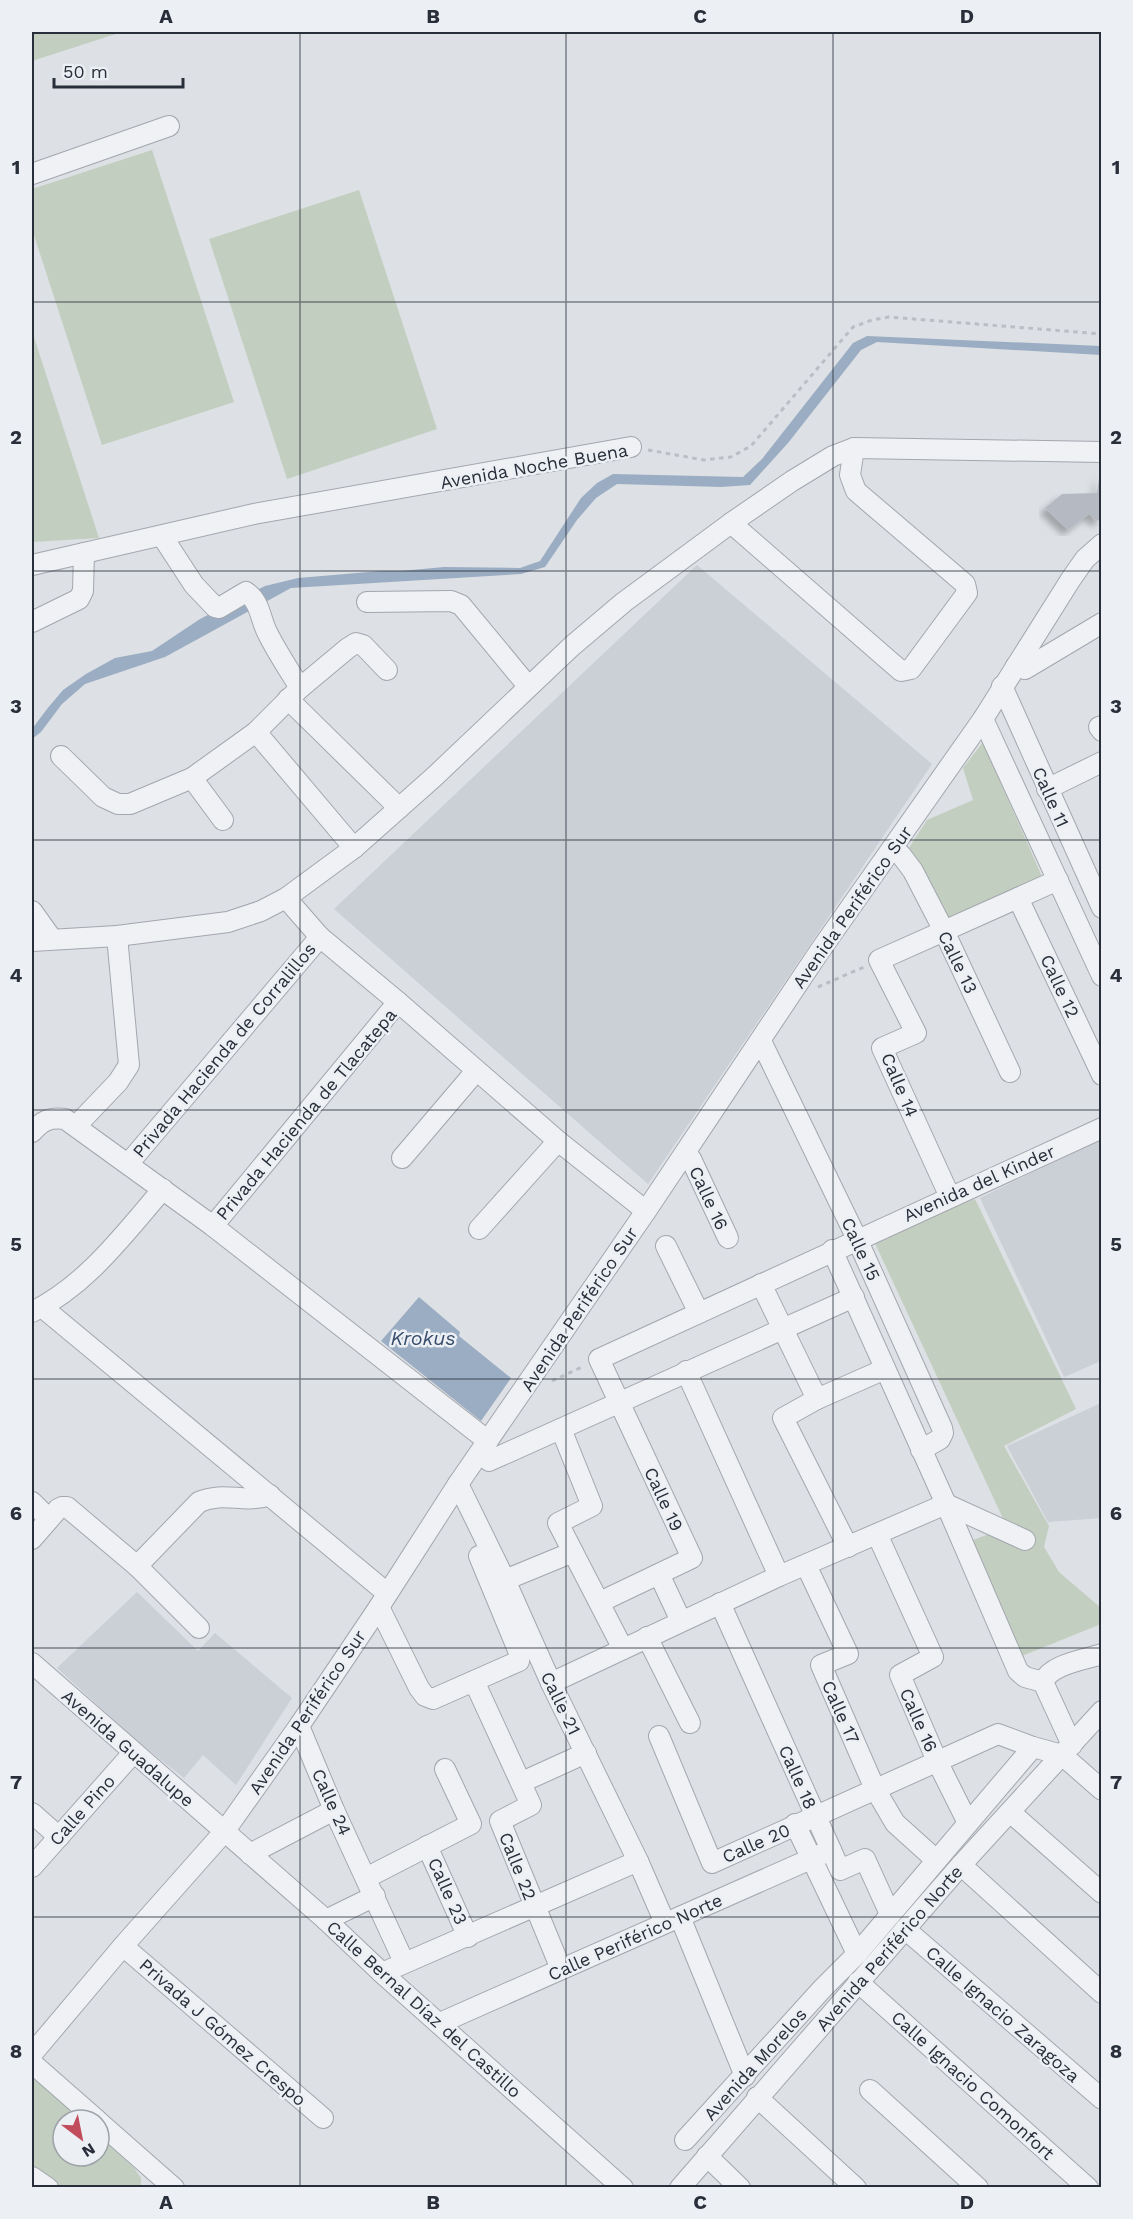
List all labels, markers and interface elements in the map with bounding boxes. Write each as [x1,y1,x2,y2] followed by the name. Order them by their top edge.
[159,4,173,28] text: A
[426,4,440,28] text: B
[693,4,707,28] text: C
[960,4,974,28] text: D
[54,51,183,89] scale bar
[63,61,108,82] text: 50 m
[12,155,20,179] text: 1
[1112,155,1120,179] text: 1
[10,425,22,449] text: 2
[1110,425,1122,449] text: 2
[438,439,630,493] street label: Avenida Noche Buena
[10,694,22,718] text: 3
[1110,694,1122,718] text: 3
[1028,764,1074,830] street label: Calle 11
[788,822,916,992] street label: Avenida Periférico Sur
[934,927,982,997] street label: Calle 13
[128,938,320,1162] street label: Privada Hacienda de Corralillos
[1036,951,1084,1021] street label: Calle 12
[10,963,23,987] text: 4
[1110,963,1123,987] text: 4
[211,1004,401,1224] street label: Privada Hacienda de Tlacatepa
[877,1050,923,1120] street label: Calle 14
[900,1140,1058,1226] street label: Avenida del Kinder
[685,1163,733,1233] street label: Calle 16
[837,1214,885,1284] street label: Calle 15
[516,1223,642,1395] street label: Avenida Periférico Sur
[10,1232,22,1256] text: 5
[1110,1232,1122,1256] text: 5
[390,1326,456,1350] water label: Krokus
[640,1464,688,1534] street label: Calle 19
[10,1501,22,1525] text: 6
[1110,1501,1122,1525] text: 6
[244,1626,370,1798] street label: Avenida Periférico Sur
[537,1668,585,1738] street label: Calle 21
[818,1677,864,1747] street label: Calle 17
[58,1685,198,1811] street label: Avenida Guadalupe
[896,1685,942,1755] street label: Calle 16
[775,1742,821,1812] street label: Calle 18
[308,1765,356,1839] street label: Calle 24
[10,1770,22,1794] text: 7
[45,1770,119,1850] street label: Calle Pino
[1110,1770,1122,1794] text: 7
[719,1819,793,1867] street label: Calle 20
[495,1829,541,1903] street label: Calle 22
[424,1854,472,1928] street label: Calle 23
[811,1861,967,2035] street label: Avenida Periférico Norte
[545,1889,725,1985] street label: Calle Periférico Norte
[322,1916,526,2102] street label: Calle Bernal Díaz del Castillo
[922,1942,1084,2086] street label: Calle Ignacio Zaragoza
[135,1954,311,2110] street label: Privada J Gómez Crespo
[699,2004,811,2124] street label: Avenida Morelos
[887,2006,1059,2164] street label: Calle Ignacio Comonfort
[10,2039,22,2063] text: 8
[1110,2039,1122,2063] text: 8
[51,2108,111,2168] north arrow
[79,2139,99,2161] text: N
[159,2190,173,2214] text: A
[426,2190,440,2214] text: B
[693,2190,707,2214] text: C
[960,2190,974,2214] text: D

